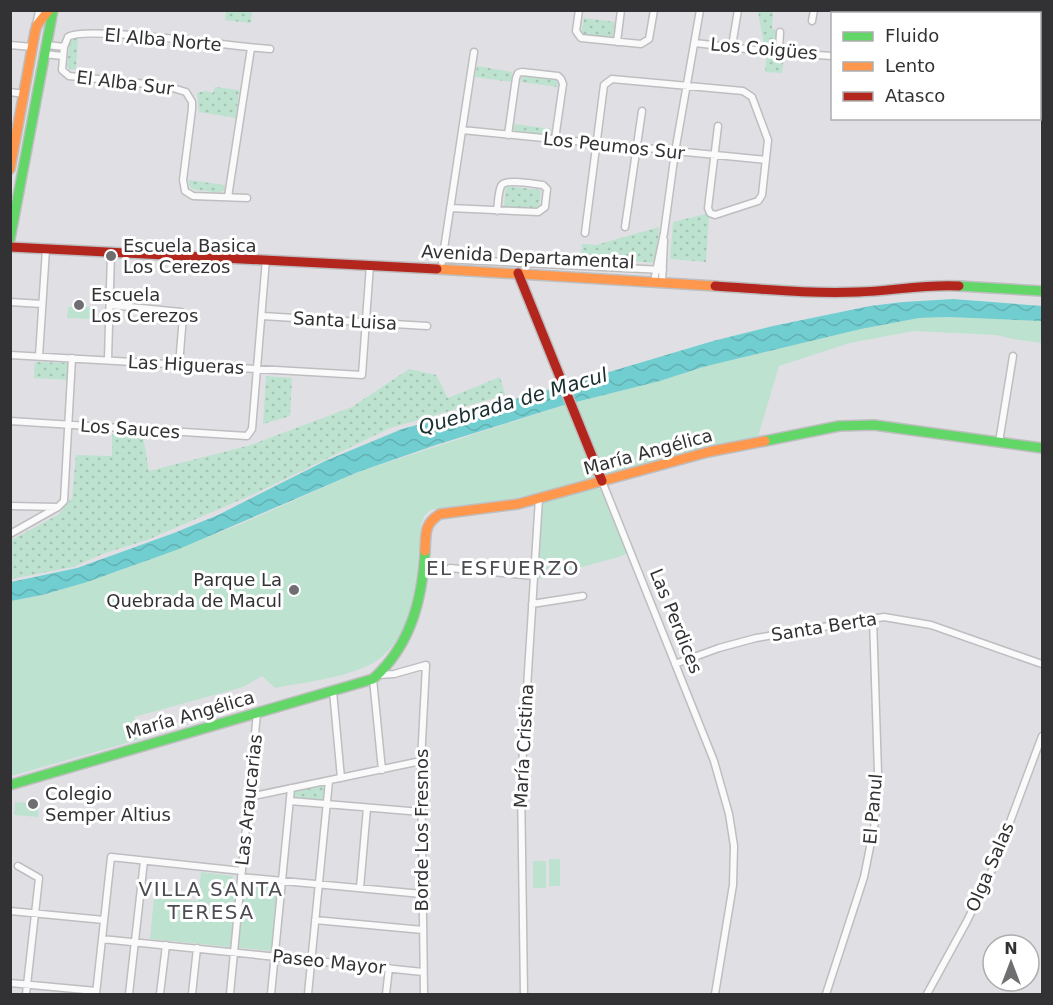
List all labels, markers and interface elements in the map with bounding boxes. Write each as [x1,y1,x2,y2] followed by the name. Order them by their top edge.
[831,12,1041,120] legend
[104,24,223,55] street label: El Alba Norte
[885,25,939,46] text: Fluido
[709,33,819,64] street label: Los Coigües
[885,55,935,76] text: Lento
[75,66,175,99] street label: El Alba Sur
[885,85,945,106] text: Atasco
[542,128,687,163] street label: Los Peumos Sur
[123,235,257,277] place label: Escuela Basica Los Cerezos
[421,240,635,273] street label: Avenida Departamental
[104,249,118,263] marker: Escuela Basica Los Cerezos
[91,284,198,326] place label: Escuela Los Cerezos
[72,298,86,312] marker: Escuela Los Cerezos
[292,307,398,334] street label: Santa Luisa
[127,351,245,378] street label: Las Higueras
[416,362,611,439] water label: Quebrada de Macul
[79,415,181,442] street label: Los Sauces
[581,424,715,479] street label: María Angélica
[426,556,580,580] district label: EL ESFUERZO
[646,565,707,676] street label: Las Perdices
[106,569,282,611] place label: Parque La Quebrada de Macul
[287,583,301,597] marker: Parque La Quebrada de Macul
[770,608,878,645] street label: Santa Berta
[510,683,537,809] street label: María Cristina
[123,686,257,743] street label: María Angélica
[231,733,266,867] street label: Las Araucarias
[411,749,432,911] street label: Borde Los Fresnos
[859,773,886,845] street label: El Panul
[45,783,171,825] place label: Colegio Semper Altius
[26,797,40,811] marker: Colegio Semper Altius
[961,819,1018,915] street label: Olga Salas
[139,877,283,924] district label: VILLA SANTA TERESA
[981,933,1041,993] north arrow
[1004,939,1018,958] text: N
[271,945,387,978] street label: Paseo Mayor

